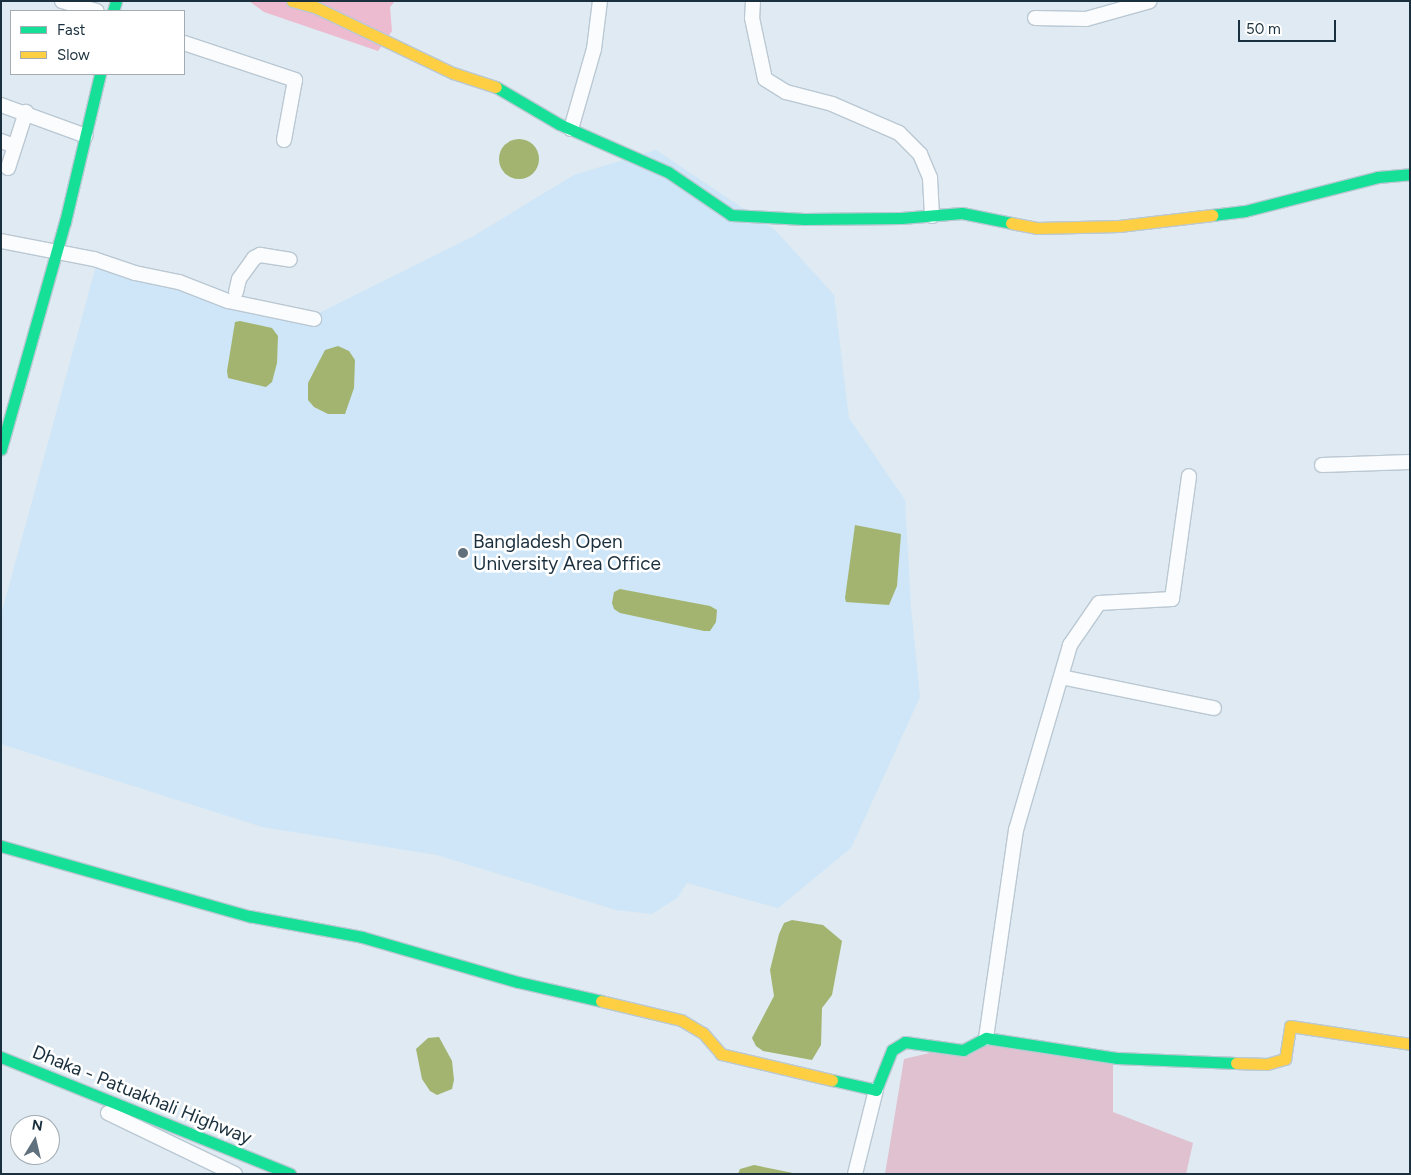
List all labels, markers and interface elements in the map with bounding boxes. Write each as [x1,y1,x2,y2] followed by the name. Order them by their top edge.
[10,10,185,75] legend
[1241,10,1338,42] scale bar
[1246,20,1281,38] text: 50 m
[57,21,85,39] text: Fast
[57,46,90,64] text: Slow
[473,531,661,575] place label: Bangladesh Open University Area Office
[457,547,469,559] marker: Bangladesh Open University Area Office
[29,1040,255,1150] street label: Dhaka - Patuakhali Highway
[10,1115,60,1165] north arrow
[31,1116,44,1135] text: N

